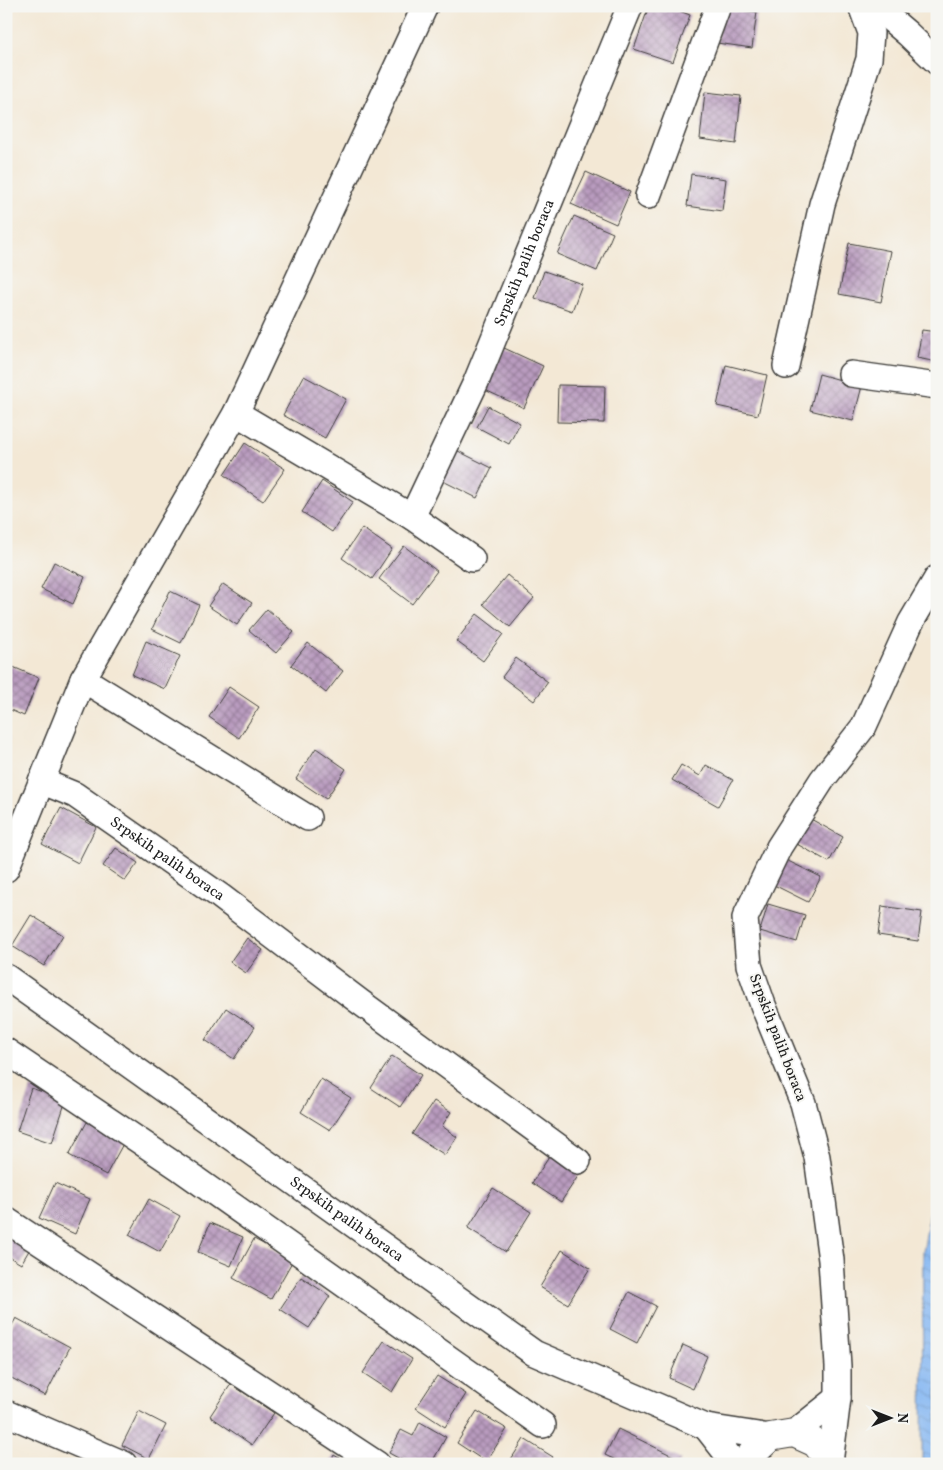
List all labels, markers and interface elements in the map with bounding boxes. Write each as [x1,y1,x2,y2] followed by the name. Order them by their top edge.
[489,196,560,330] street label: Srpskih palih boraca
[105,812,229,906] street label: Srpskih palih boraca
[743,971,811,1105] street label: Srpskih palih boraca
[285,1172,408,1267] street label: Srpskih palih boraca
[866,1392,916,1442] north arrow
[892,1413,911,1423] text: N

